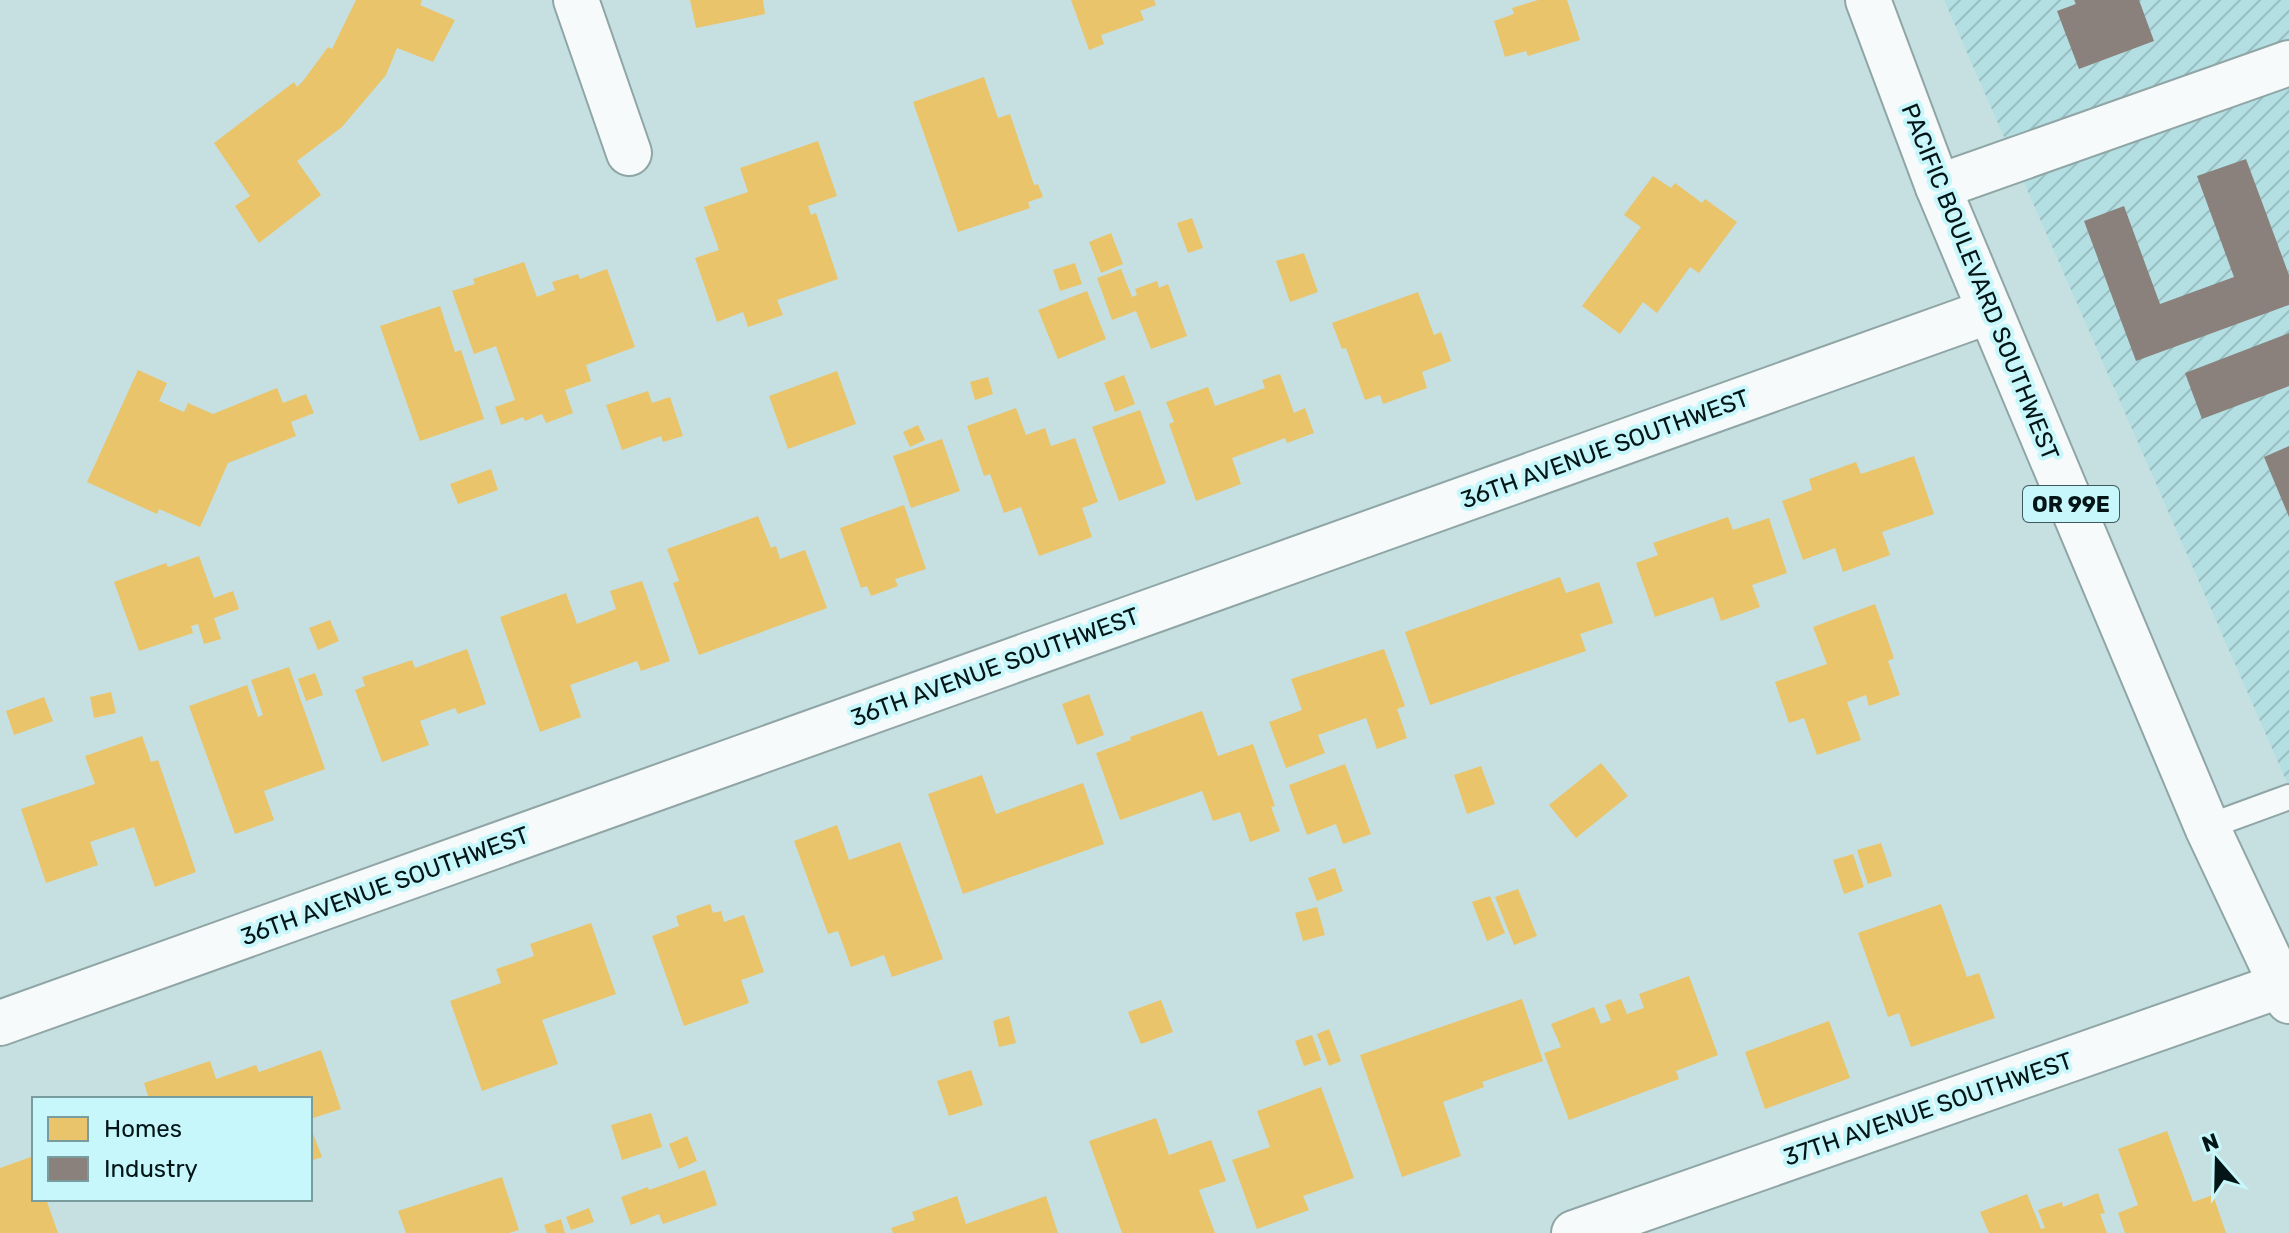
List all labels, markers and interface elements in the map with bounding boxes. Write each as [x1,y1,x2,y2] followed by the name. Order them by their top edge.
[1895,100,2065,465] street label: PACIFIC BOULEVARD SOUTHWEST
[1457,384,1753,514] street label: 36TH AVENUE SOUTHWEST
[2023,486,2119,522] road number: OR 99E
[847,602,1143,732] street label: 36TH AVENUE SOUTHWEST
[237,821,533,951] street label: 36TH AVENUE SOUTHWEST
[1780,1046,2076,1172] street label: 37TH AVENUE SOUTHWEST
[32,1097,312,1201] legend
[104,1115,182,1143] text: Homes
[2177,1121,2257,1201] north arrow
[2198,1127,2222,1158] text: N
[104,1155,198,1183] text: Industry

